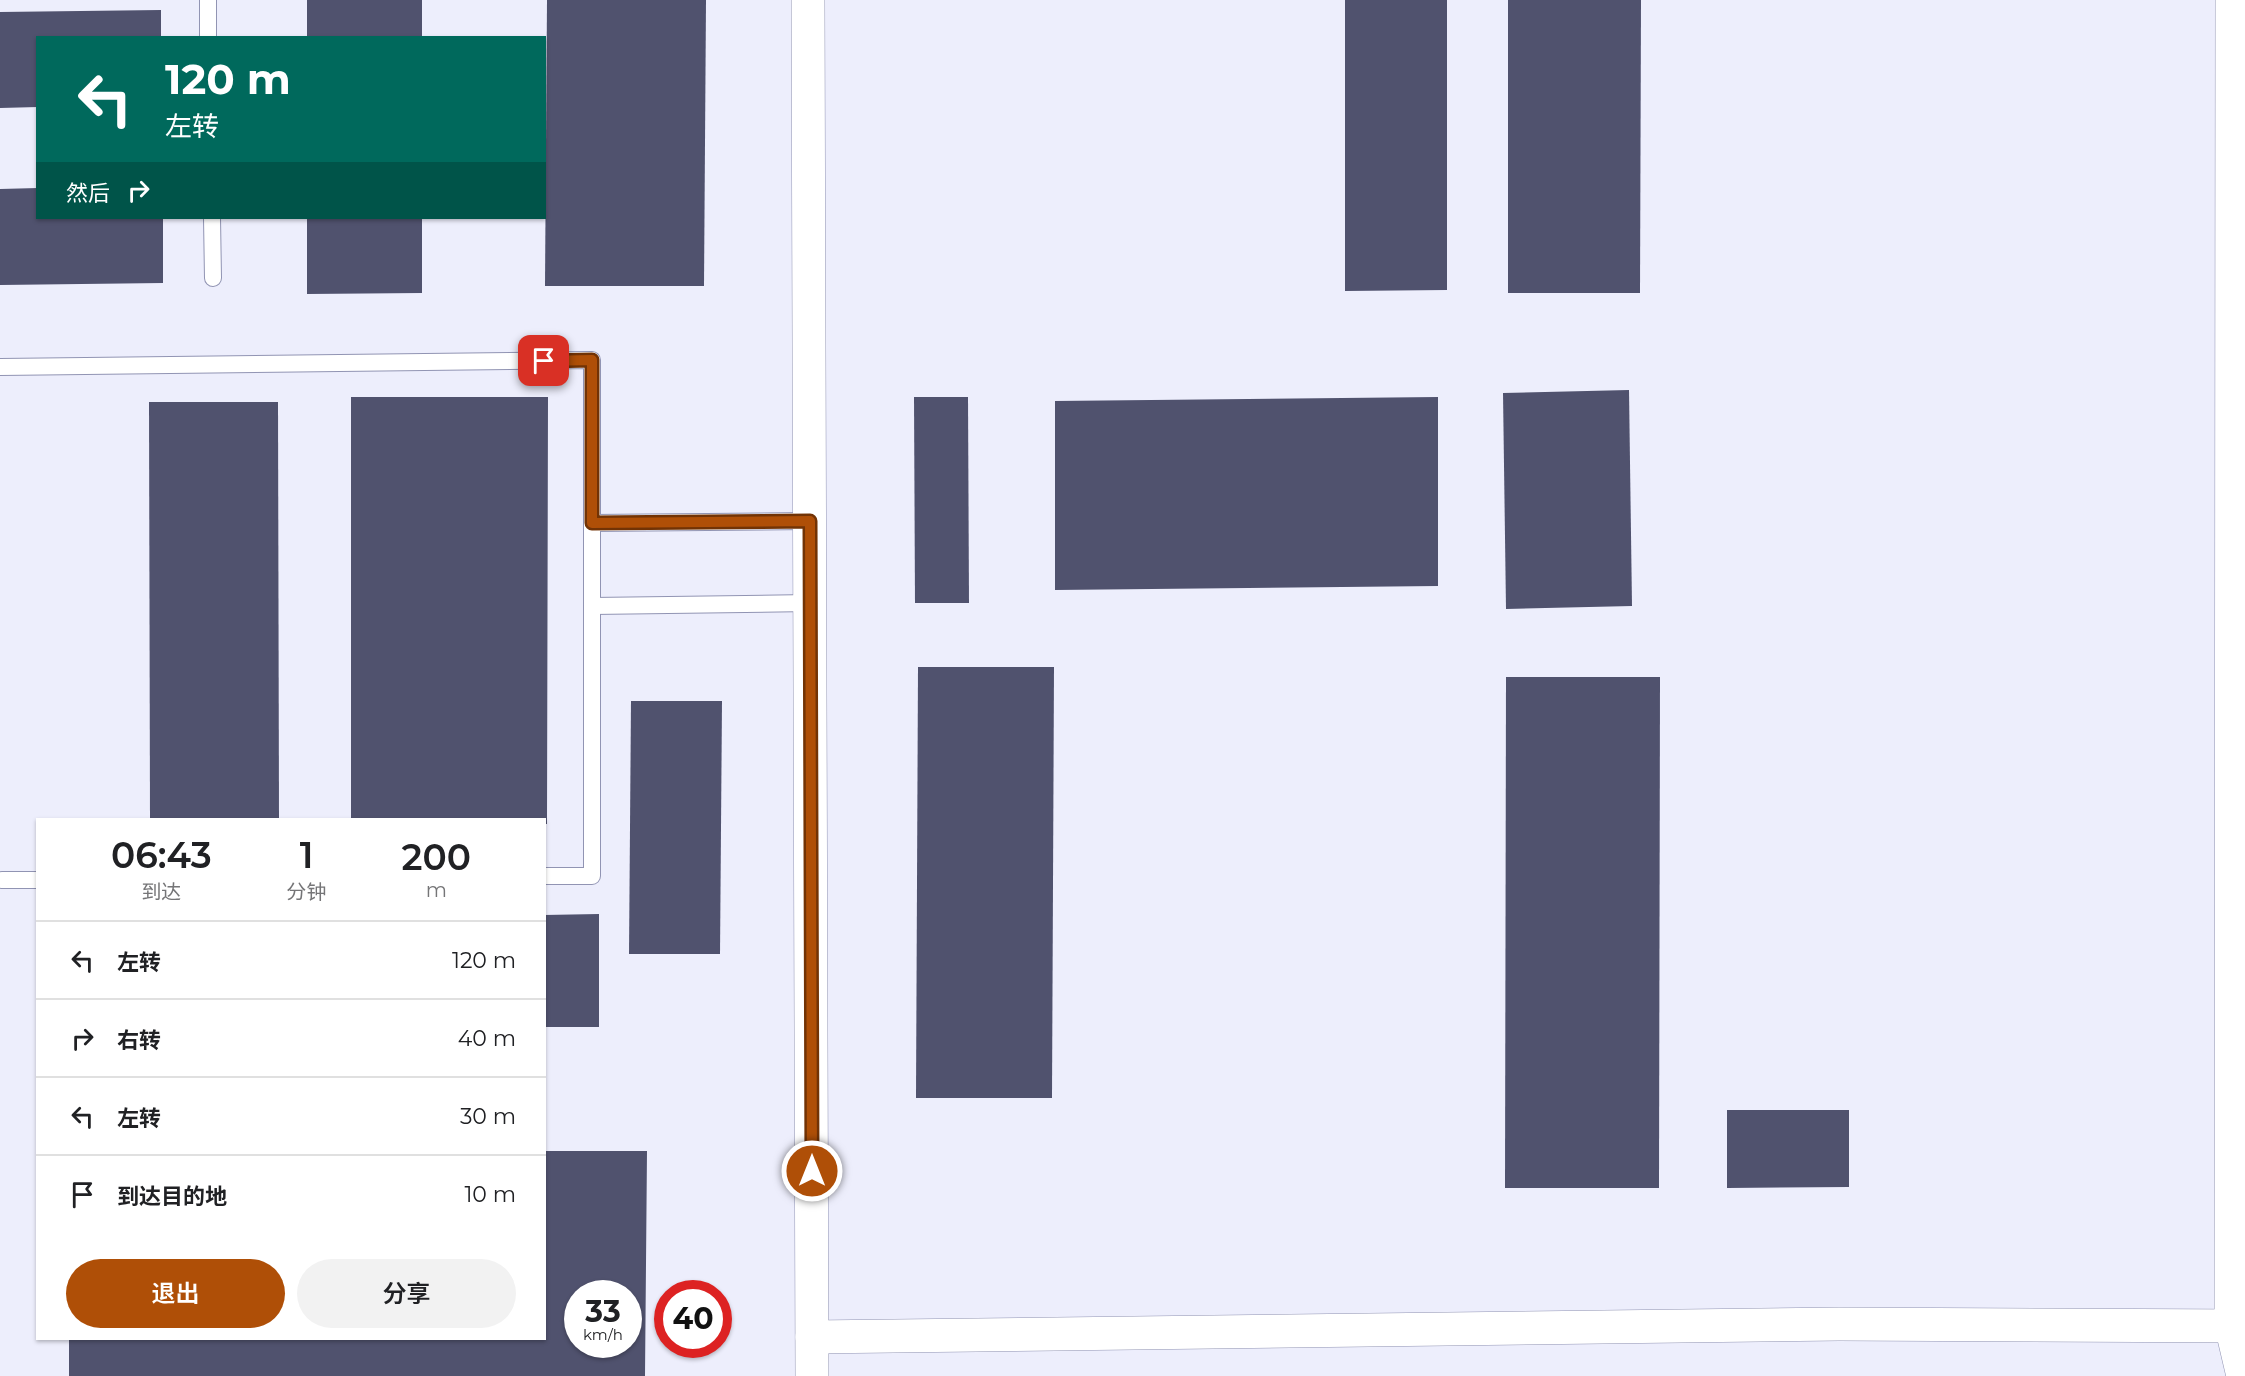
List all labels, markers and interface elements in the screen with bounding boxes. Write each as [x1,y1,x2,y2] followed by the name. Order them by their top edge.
[165,53,291,105] text: 120 m
[66,60,144,138] icon: left
[165,110,219,143] text: 左转
[122,174,155,207] icon: right
[66,180,110,207] text: 然后
[518,335,569,386] pin
[527,344,560,377] icon: arrive
[111,833,212,877] text: 06:43
[300,833,313,877] text: 1
[402,835,471,879] text: 200
[426,878,447,902] text: m
[141,880,181,904] text: 到达
[287,880,327,904] text: 分钟
[66,944,99,977] icon: left
[452,947,516,974] text: 120 m
[117,949,161,976] text: 左转
[66,1022,99,1055] icon: right
[458,1025,516,1052] text: 40 m
[117,1027,161,1054] text: 右转
[66,1100,99,1133] icon: left
[460,1103,516,1130] text: 30 m
[117,1105,161,1132] text: 左转
[780,1139,844,1203] position arrow
[66,1178,99,1211] icon: arrive
[464,1181,516,1208] text: 10 m
[117,1183,227,1210] text: 到达目的地
[66,1259,285,1328] button: 退出
[297,1259,516,1328] button: 分享
[654,1280,732,1358] speed limit sign: 40
[585,1293,621,1330] text: 33
[583,1325,623,1344] text: km/h

